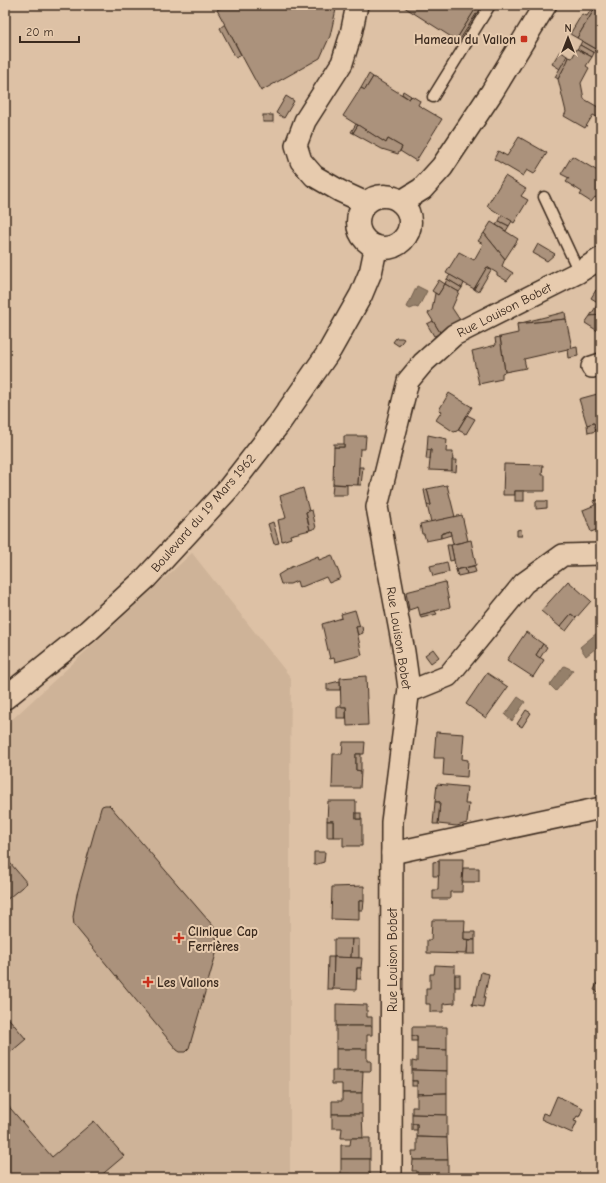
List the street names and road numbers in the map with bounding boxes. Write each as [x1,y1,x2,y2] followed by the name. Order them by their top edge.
[454,279,555,340] street label: Rue Louison Bobet
[148,451,258,575] street label: Boulevard du 19 Mars 1962
[383,586,415,692] street label: Rue Louison Bobet
[385,907,400,1012] street label: Rue Louison Bobet

